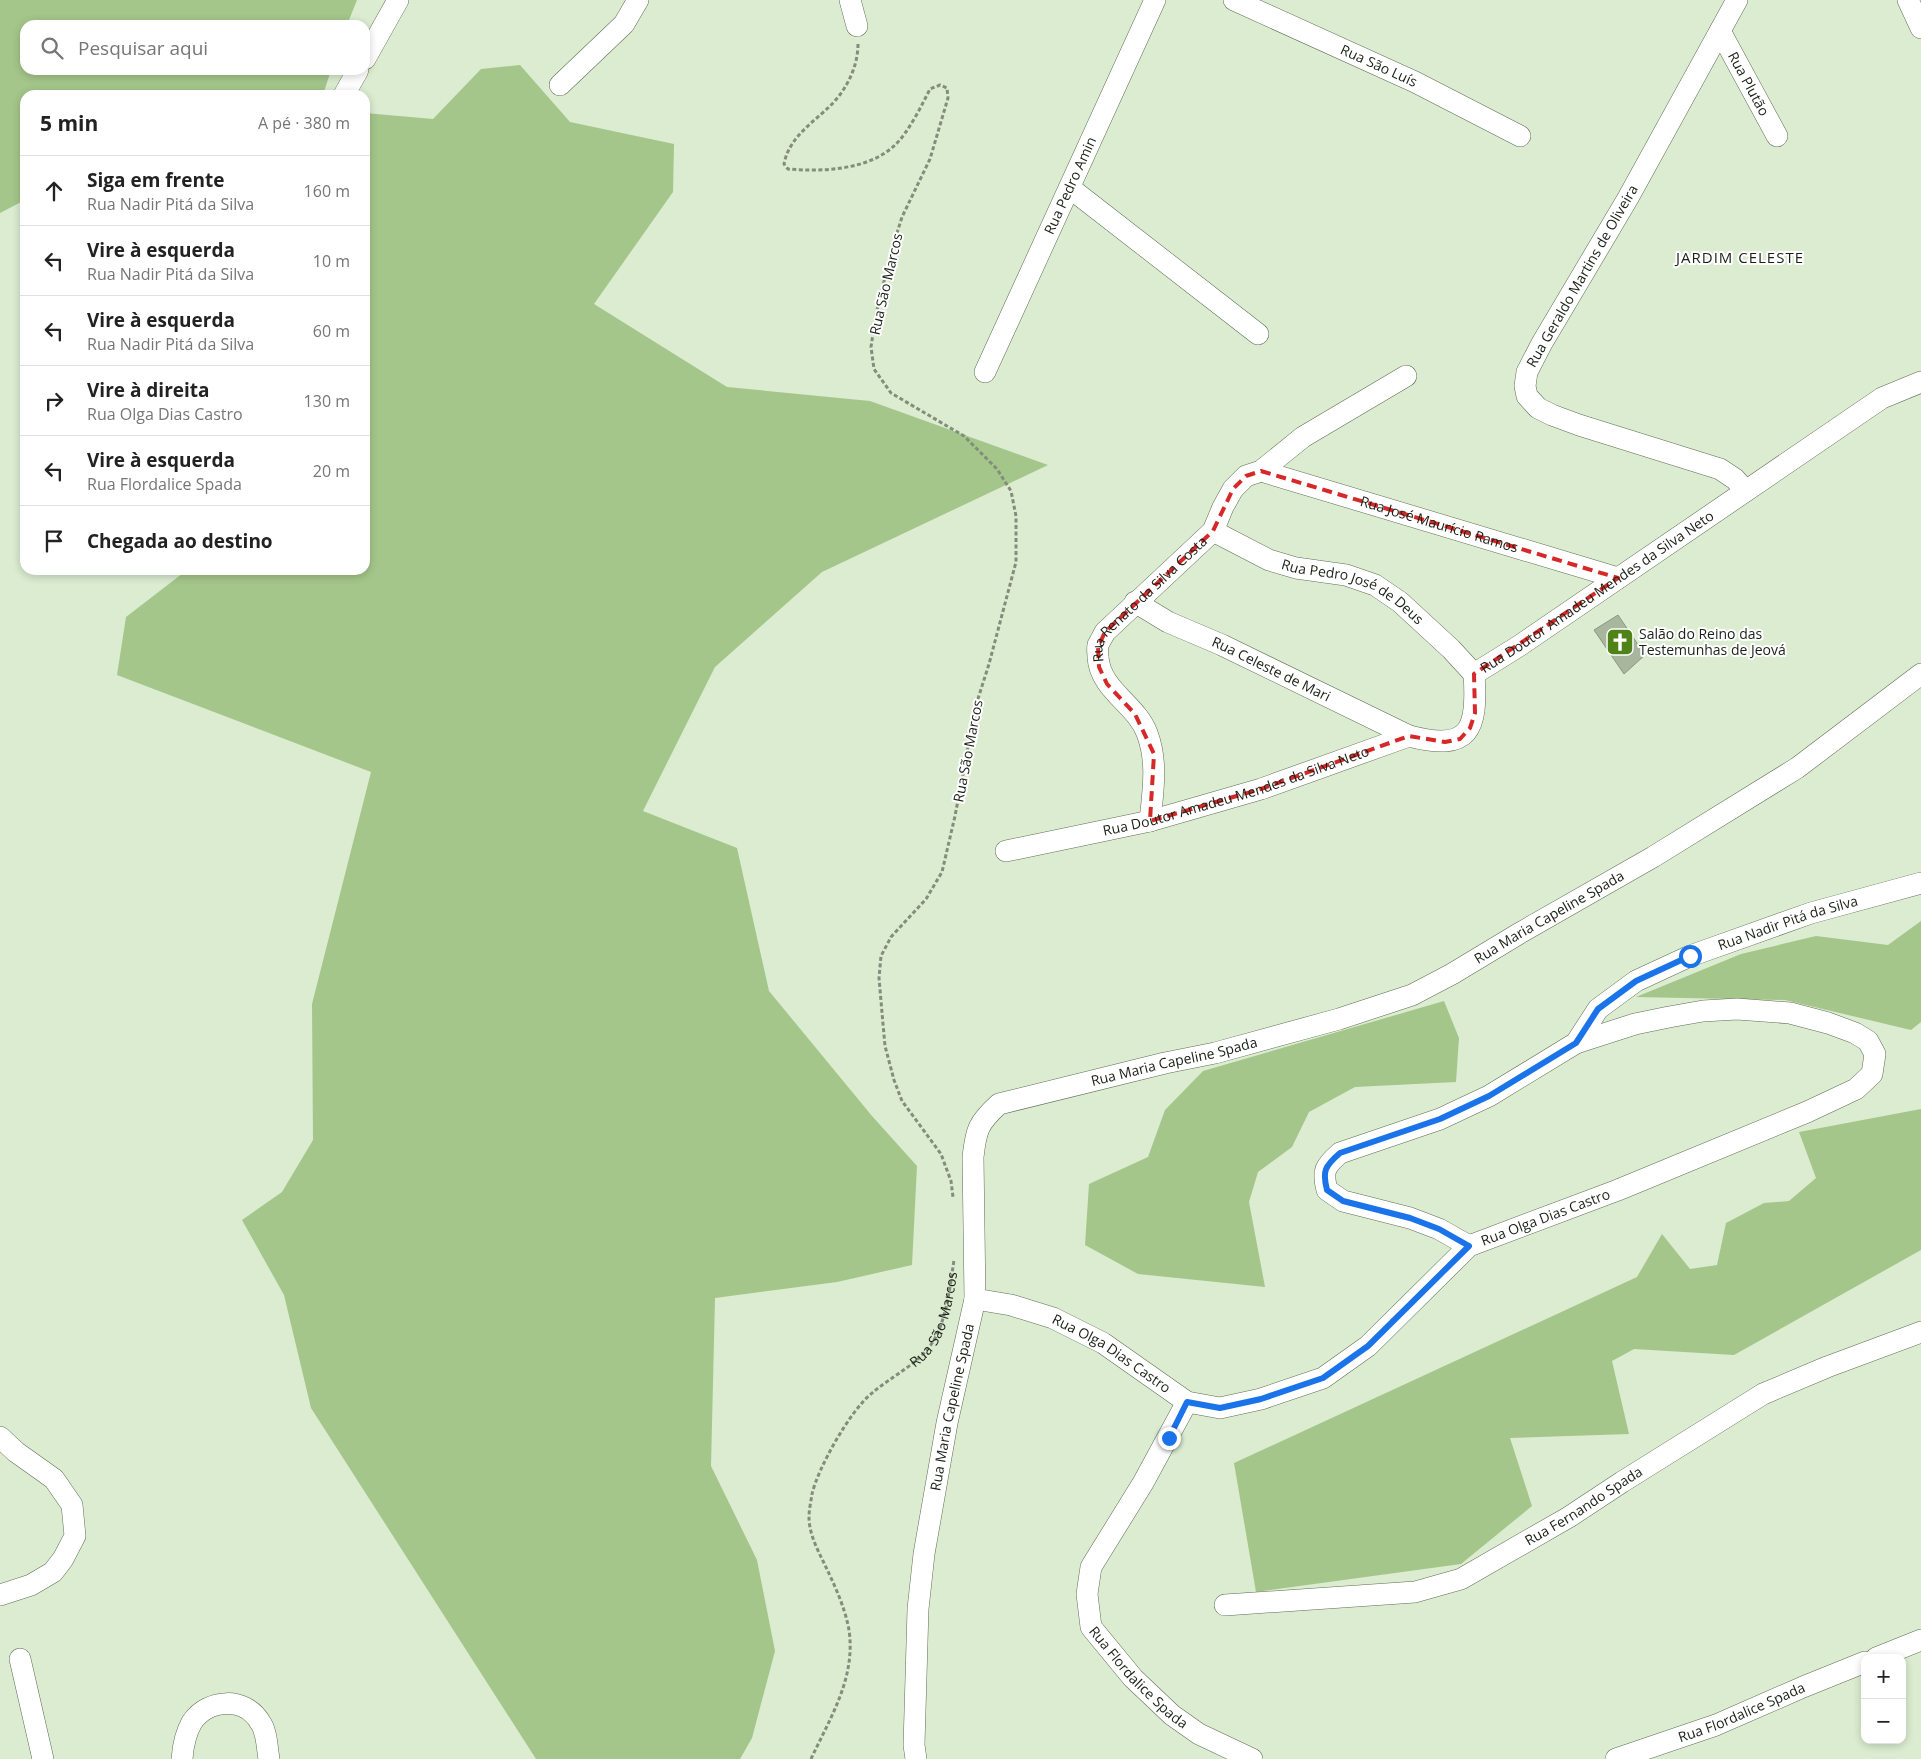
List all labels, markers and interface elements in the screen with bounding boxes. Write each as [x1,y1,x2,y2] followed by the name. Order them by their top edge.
[20,20,370,75] search box
[38,34,66,62] icon: search
[78,35,208,61] text: Pesquisar aqui
[1338,40,1421,91] street label: Rua São Luís
[1724,48,1774,119] street label: Rua Plutão
[40,109,98,137] text: 5 min
[258,112,350,134] text: A pé · 380 m
[1039,134,1100,237] street label: Rua Pedro Amin
[87,167,224,193] text: Siga em frente
[40,177,68,205] icon: ahead
[304,180,350,202] text: 160 m
[1521,181,1642,370] street label: Rua Geraldo Martins de Oliveira
[87,193,254,215] text: Rua Nadir Pitá da Silva
[865,231,907,337] street label: Rua São Marcos
[87,237,235,263] text: Vire à esquerda
[40,247,68,275] icon: left
[1674,247,1804,267] district label: JARDIM CELESTE
[313,250,350,272] text: 10 m
[87,263,254,285] text: Rua Nadir Pitá da Silva
[87,307,235,333] text: Vire à esquerda
[40,317,68,345] icon: left
[313,320,350,342] text: 60 m
[87,333,254,355] text: Rua Nadir Pitá da Silva
[87,377,210,403] text: Vire à direita
[40,387,68,415] icon: right
[304,390,350,412] text: 130 m
[87,403,243,425] text: Rua Olga Dias Castro
[87,447,235,473] text: Vire à esquerda
[40,457,68,485] icon: left
[313,460,350,482] text: 20 m
[87,473,242,495] text: Rua Flordalice Spada
[1358,491,1521,557] street label: Rua José Maurício Ramos
[1476,506,1717,677] street label: Rua Doutor Amadeu Mendes da Silva Neto
[40,527,68,555] icon: arrive
[87,528,273,554] text: Chegada ao destino
[1088,531,1211,663] street label: Rua Renato da Silva Costa
[1279,554,1428,628] street label: Rua Pedro José de Deus
[1639,624,1786,659] place label: Salão do Reino das Testemunhas de Jeová
[1605,627,1635,657] church icon: Salão do Reino das Testemunhas de Jeová
[1209,632,1334,705] street label: Rua Celeste de Mari
[948,698,987,804] street label: Rua São Marcos
[1101,741,1372,840] street label: Rua Doutor Amadeu Mendes da Silva Neto
[1470,866,1627,968] street label: Rua Maria Capeline Spada
[1715,891,1860,954] street label: Rua Nadir Pitá da Silva
[1679,945,1702,968] route start
[1089,1032,1259,1090] street label: Rua Maria Capeline Spada
[1478,1184,1612,1250] street label: Rua Olga Dias Castro
[905,1270,961,1371] street label: Rua São Marcos
[1049,1309,1175,1397] street label: Rua Olga Dias Castro
[925,1322,978,1492] street label: Rua Maria Capeline Spada
[1158,1427,1181,1450] route end
[1521,1462,1646,1549] street label: Rua Fernando Spada
[1085,1622,1192,1732] street label: Rua Flordalice Spada
[1861,1654,1906,1744] map controls
[1861,1654,1906,1699] button: +
[1675,1677,1808,1746] street label: Rua Flordalice Spada
[1861,1699,1906,1744] button: −

